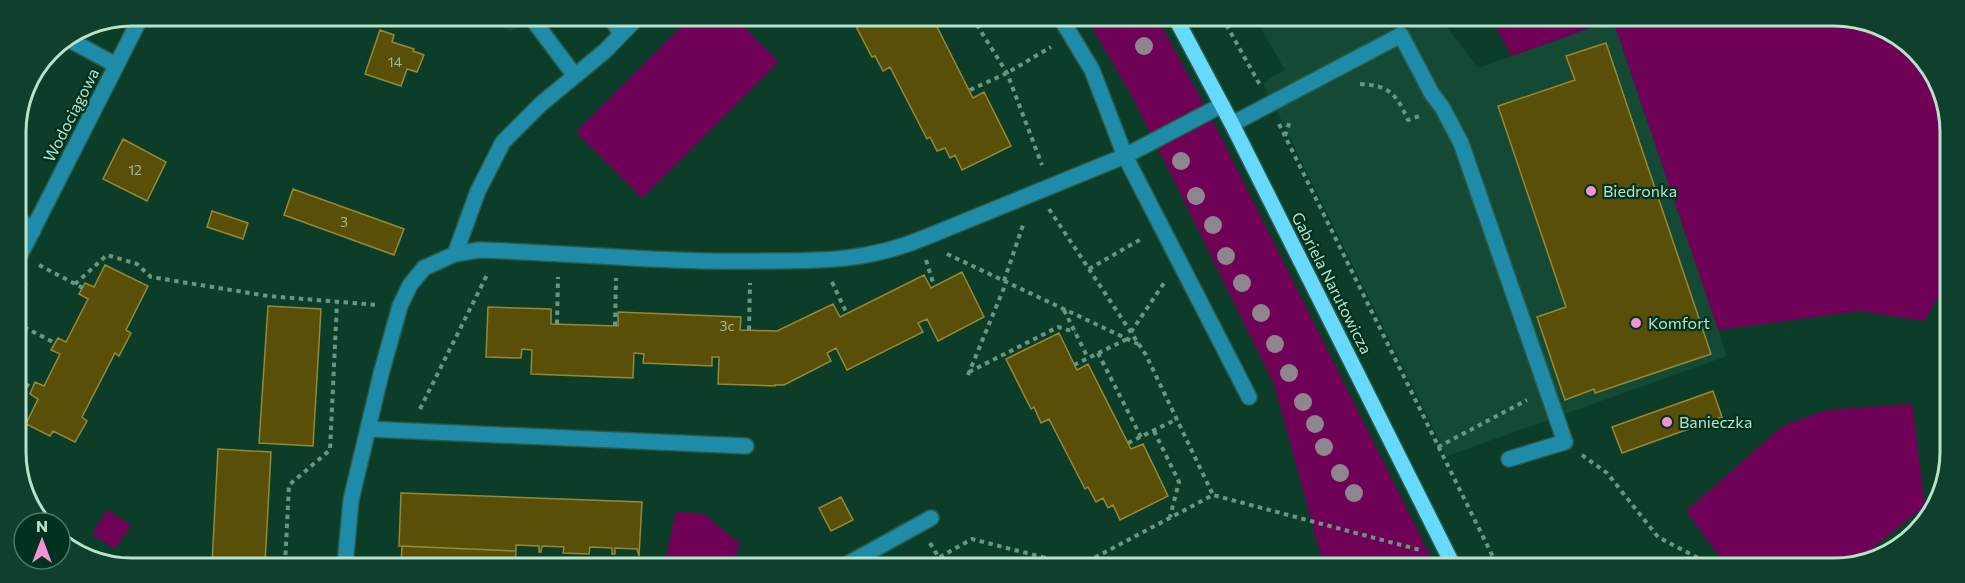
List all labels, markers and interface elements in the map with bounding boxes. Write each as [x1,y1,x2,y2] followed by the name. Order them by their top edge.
[388,53,403,70] house number: 14
[39,65,102,165] street label: Wodociągowa
[128,161,142,178] house number: 12
[1603,181,1677,200] place label: Biedronka
[1584,184,1598,198] marker: Biedronka
[1288,209,1376,357] street label: Gabriela Narutowicza
[340,213,348,230] house number: 3
[1648,313,1711,332] place label: Komfort
[1629,316,1643,330] marker: Komfort
[720,317,735,334] house number: 3c
[1679,412,1752,431] place label: Banieczka
[1660,415,1674,429] marker: Banieczka
[12,511,72,571] north arrow
[36,516,48,535] text: N

